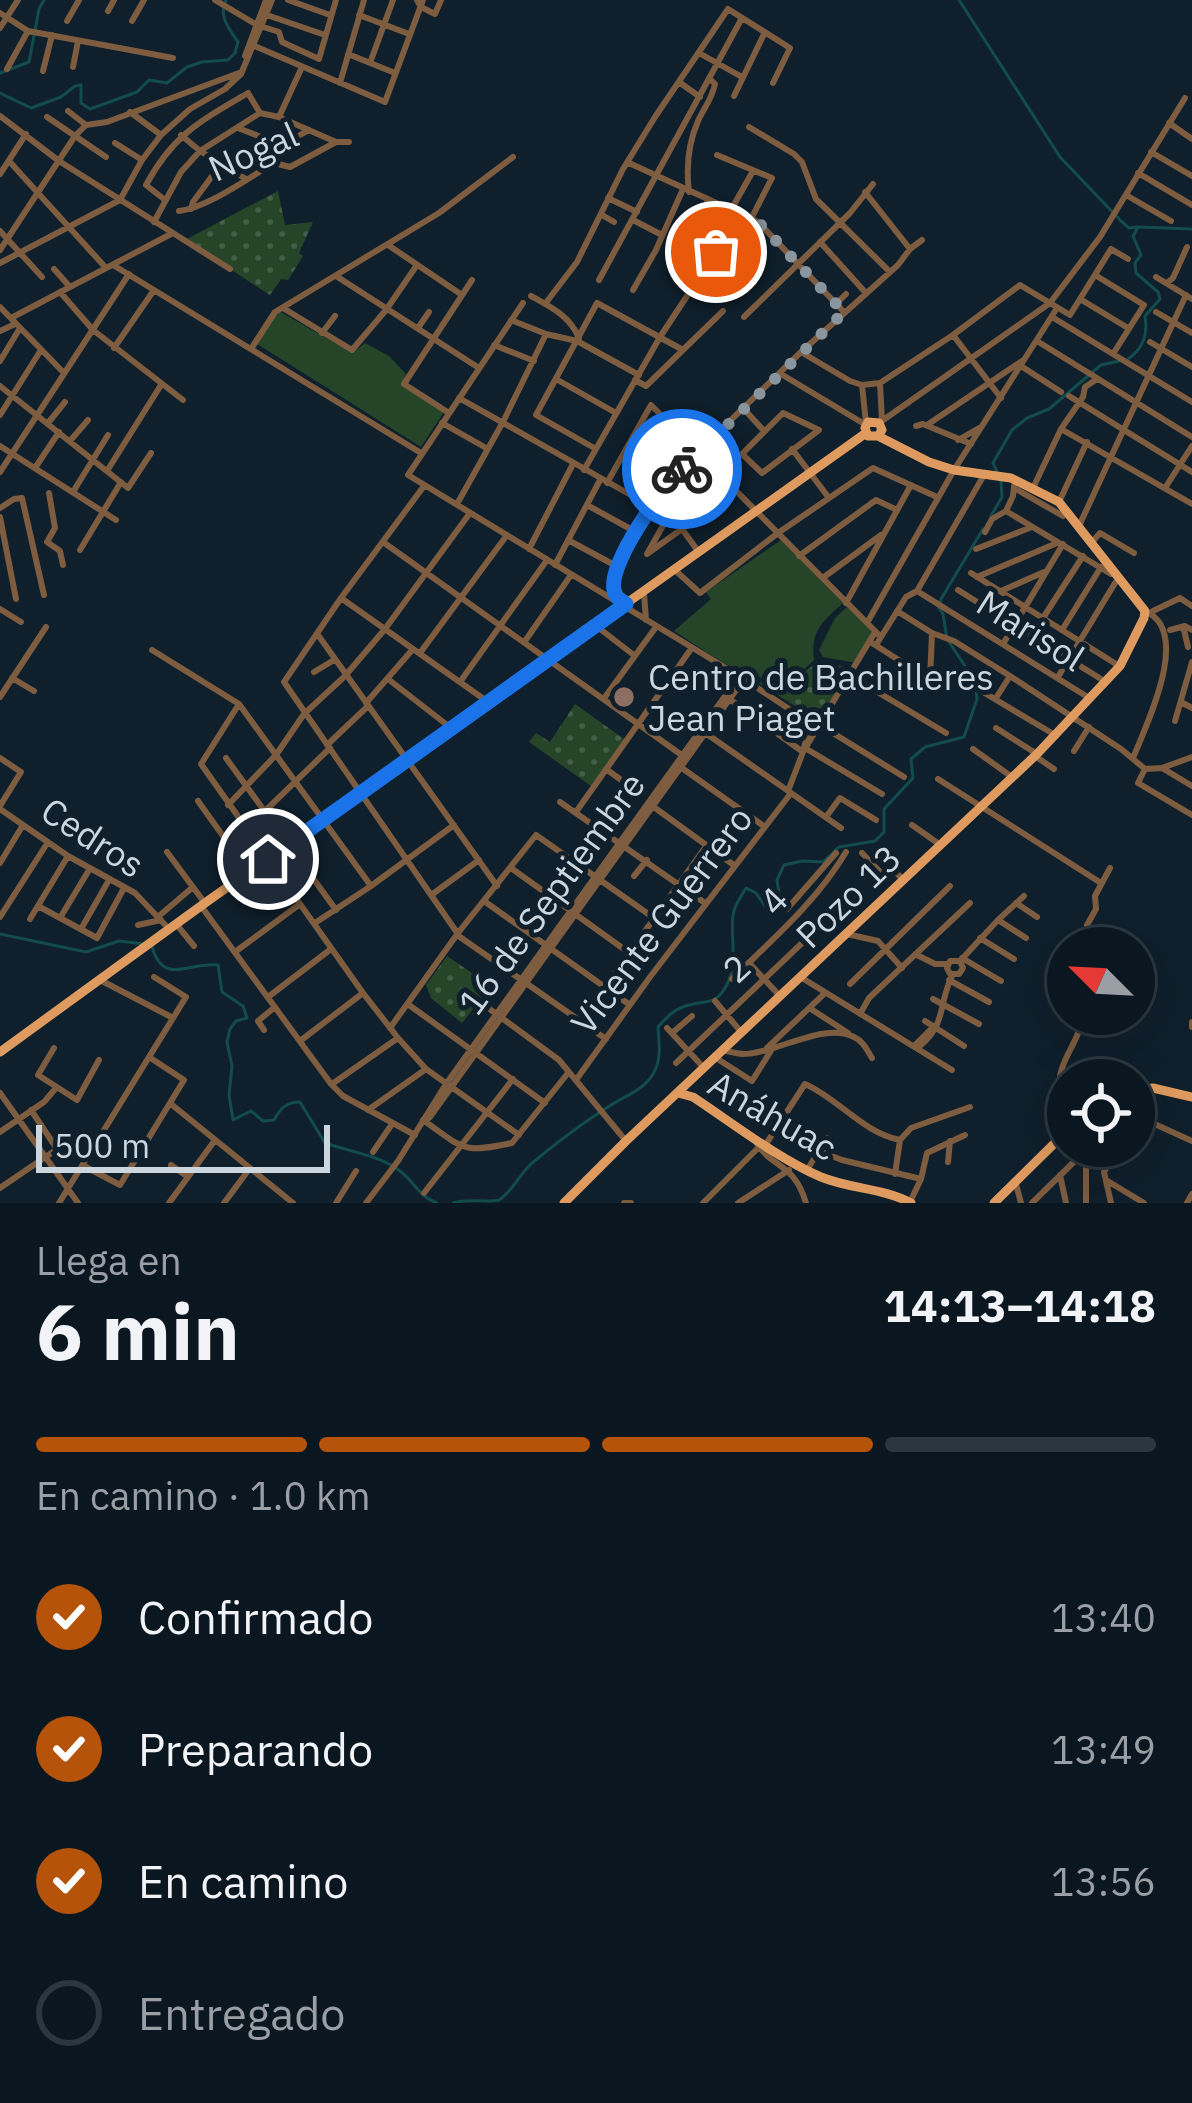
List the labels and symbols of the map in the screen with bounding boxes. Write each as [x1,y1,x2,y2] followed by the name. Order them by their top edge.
[201,111,305,191] street label: Nogal
[665,201,767,303] pin
[622,409,742,529] courier
[968,579,1094,681] street label: Marisol
[648,653,994,741] place label: Centro de Bachilleres Jean Piaget
[611,684,637,710] marker: Centro de Bachilleres Jean Piaget
[447,762,655,1024] street label: 16 de Septiembre
[33,786,153,888] street label: Cedros
[560,796,762,1044] street label: Vicente Guerrero
[217,808,319,910] pin
[785,834,911,958] street label: Pozo 13
[749,876,797,924] street label: 4
[1047,927,1155,1035] north arrow
[712,943,760,993] street label: 2
[700,1059,846,1171] street label: Anáhuac
[36,1119,330,1172] scale bar

